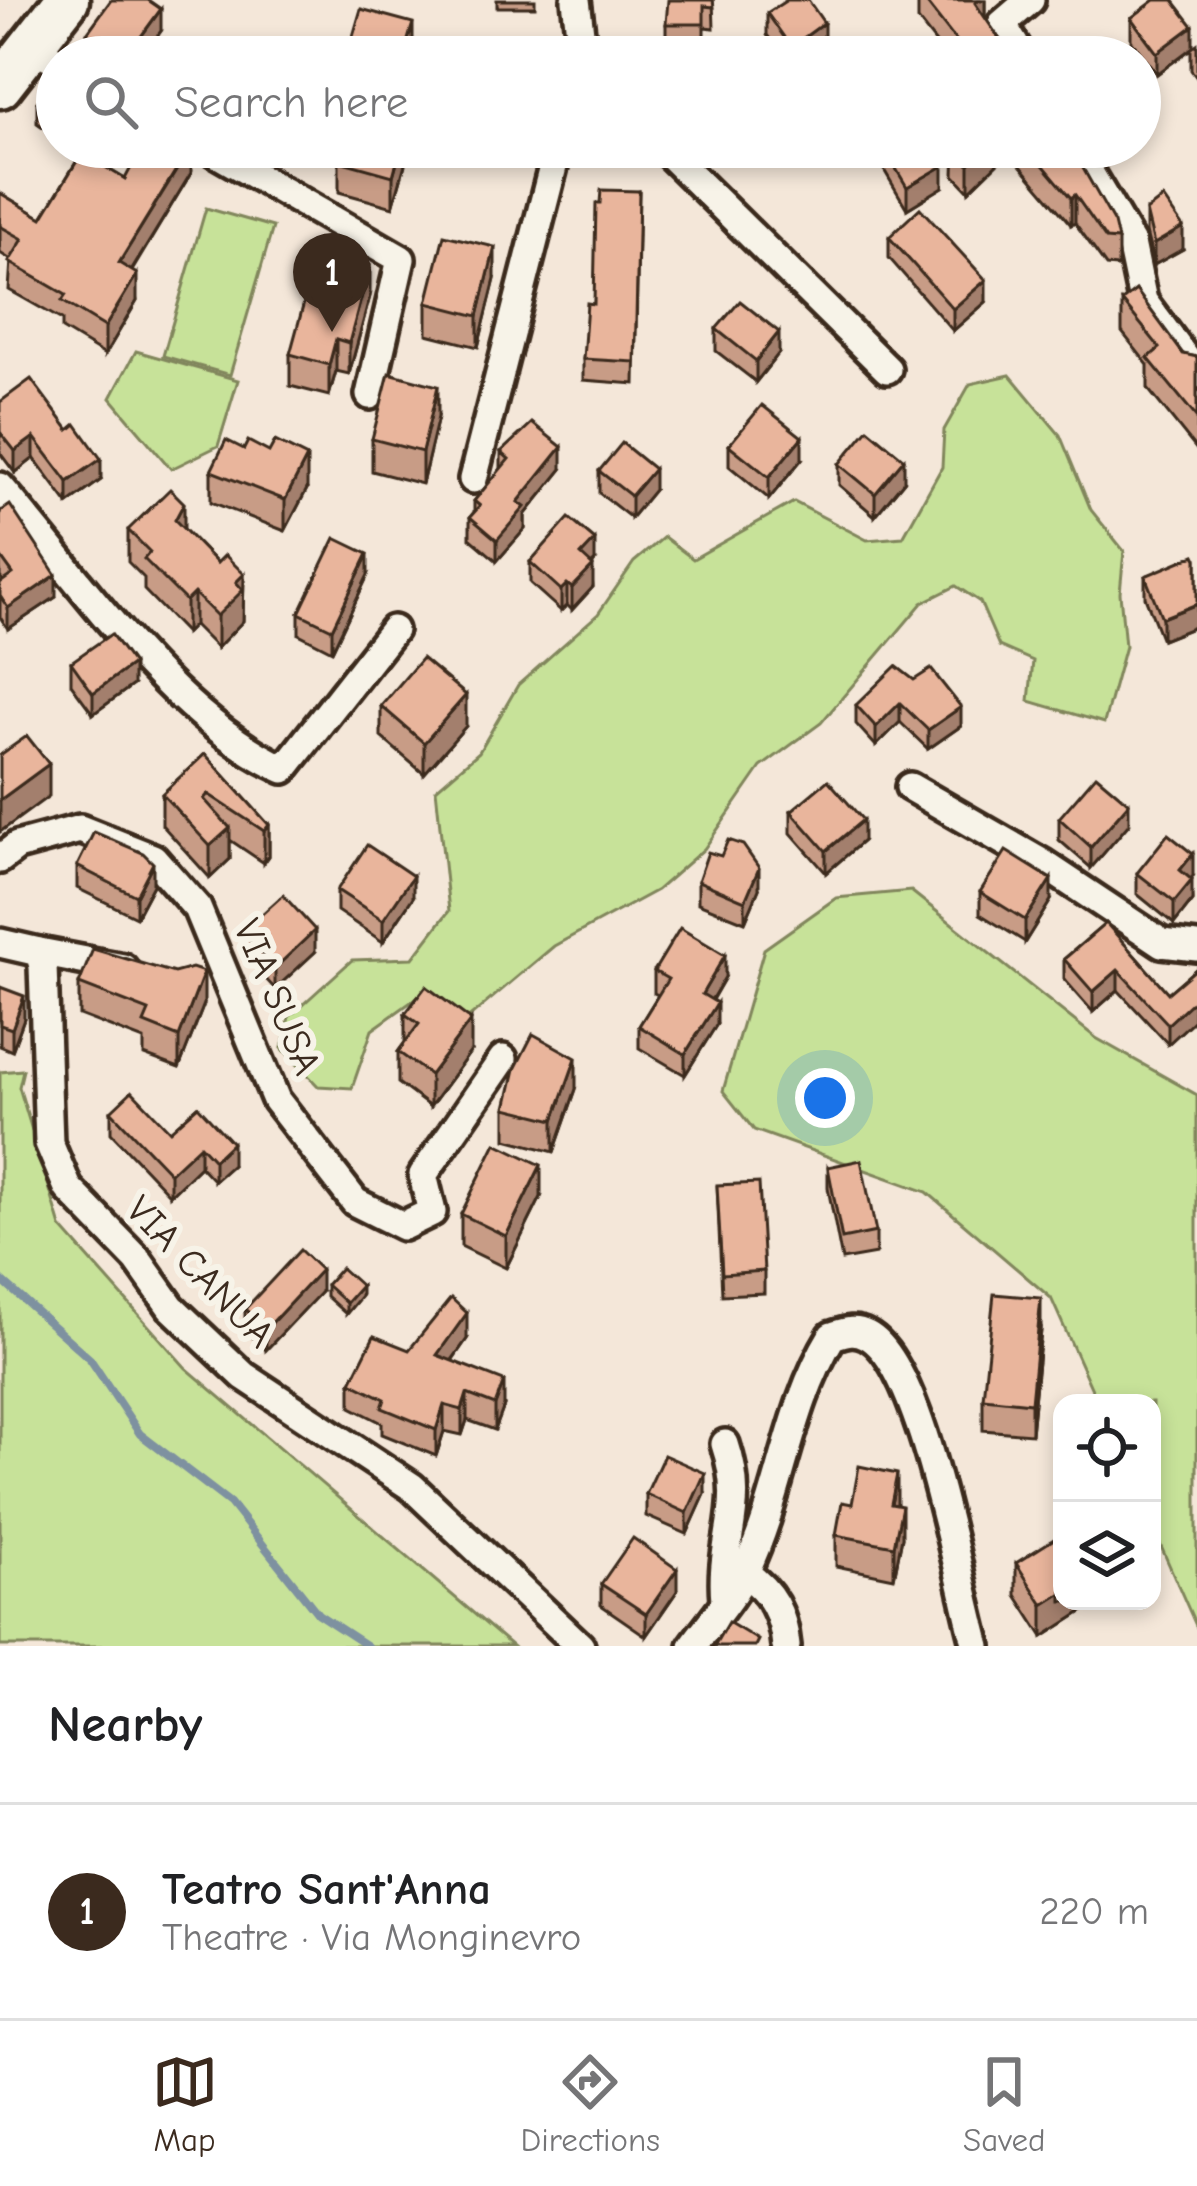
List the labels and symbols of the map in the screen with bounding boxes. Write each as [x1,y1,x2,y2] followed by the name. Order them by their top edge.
[293,233,371,332] pin: 1
[224,912,330,1082] street label: VIA SUSA
[795,1068,855,1128] your location
[117,1187,283,1357] street label: VIA CANUA

